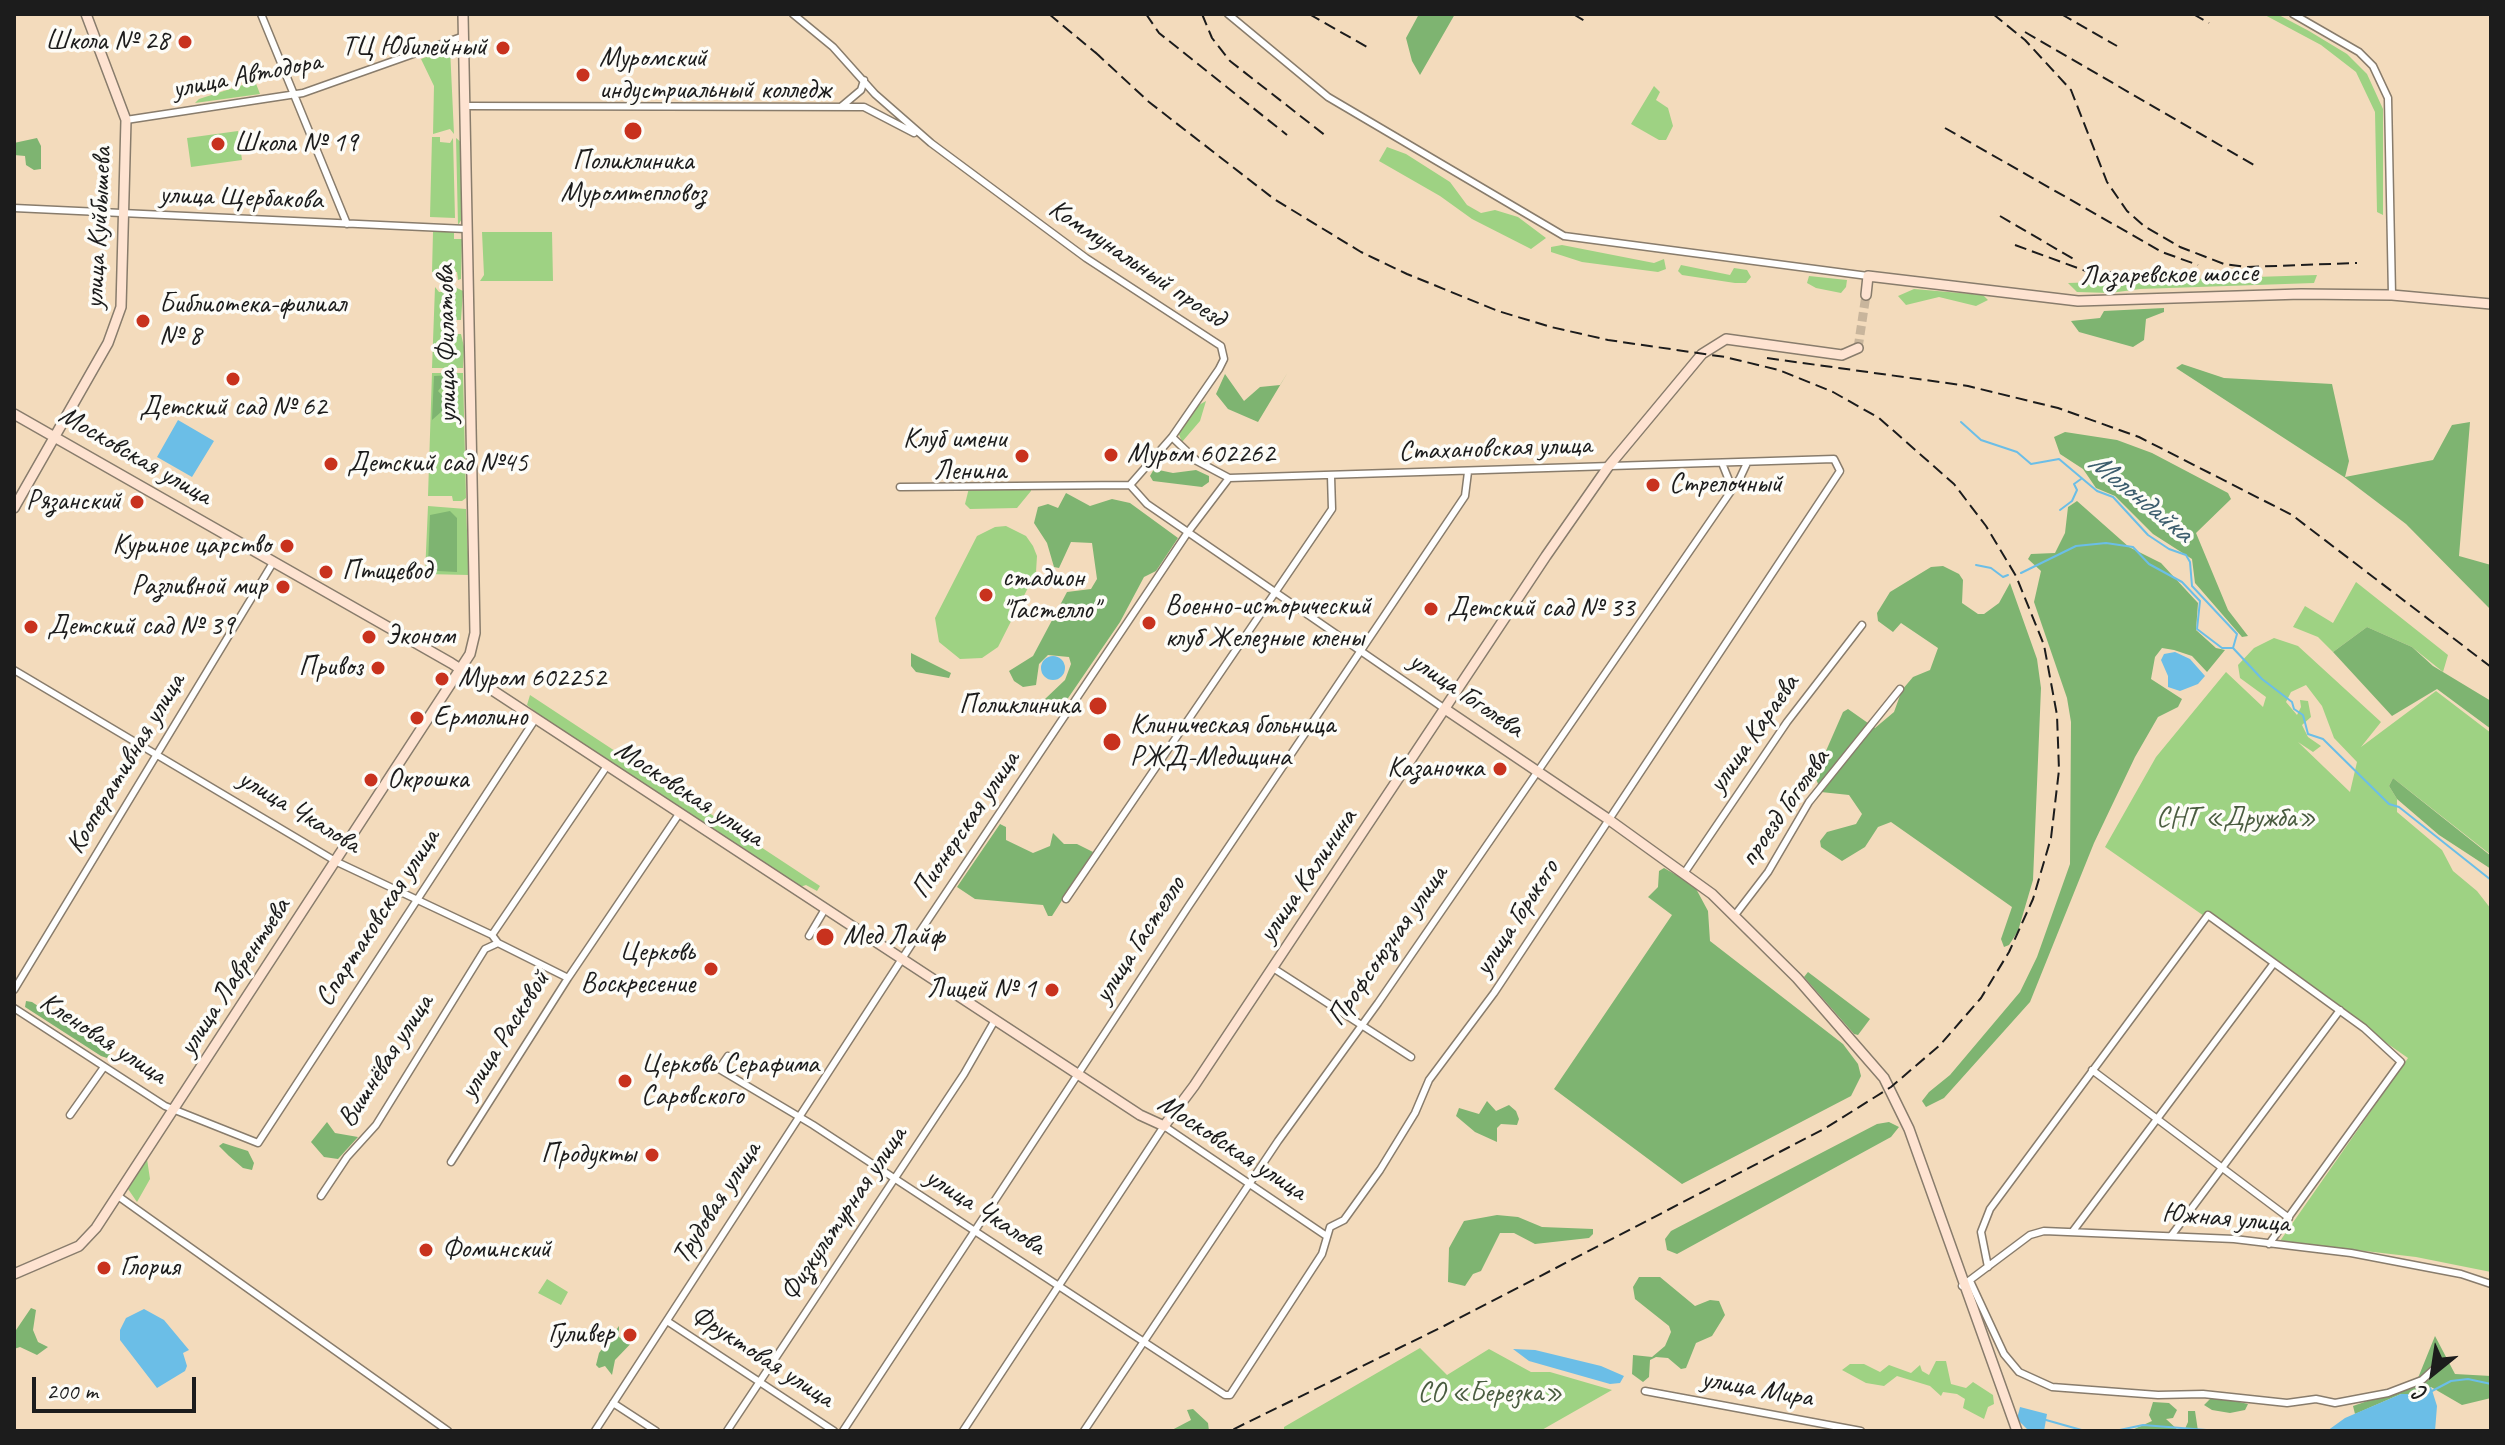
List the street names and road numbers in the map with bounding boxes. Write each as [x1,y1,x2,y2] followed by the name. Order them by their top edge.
[170,45,324,107] street label: улица Автодора
[78,146,120,310] street label: улица Куйбышева
[159,178,323,218] street label: улица Щербакова
[1042,192,1232,336] street label: Коммунальный проезд
[2080,257,2258,293] street label: Лазаревское шоссе
[429,264,465,424] street label: улица Филатова
[53,399,217,513] street label: Московская улица
[1398,429,1592,469] street label: Стахановская улица
[1402,644,1530,746] street label: улица Гоголева
[59,668,193,860] street label: Кооперативная улица
[1701,668,1807,800] street label: улица Караева
[608,733,770,855] street label: Московская улица
[1732,743,1838,873] street label: проезд Гоголева
[904,745,1028,905] street label: Пионерская улица
[232,762,366,862] street label: улица Чкалова
[1251,803,1365,949] street label: улица Калинина
[308,823,448,1013] street label: Спартаковская улица
[1467,854,1567,982] street label: улица Горького
[1320,859,1456,1033] street label: Профсоюзная улица
[1087,870,1193,1010] street label: улица Гастелло
[172,892,298,1062] street label: улица Лаврентьева
[452,965,558,1105] street label: улица Расковой
[33,985,173,1093] street label: Кленовая улица
[331,988,441,1134] street label: Вишнёвая улица
[1151,1087,1313,1209] street label: Московская улица
[773,1120,915,1308] street label: Физкультурная улица
[665,1135,769,1271] street label: Трудовая улица
[919,1161,1051,1263] street label: улица Чкалова
[2161,1197,2291,1241] street label: Южная улица
[684,1298,840,1416] street label: Фруктовая улица
[1699,1363,1815,1415] street label: улица Мира

